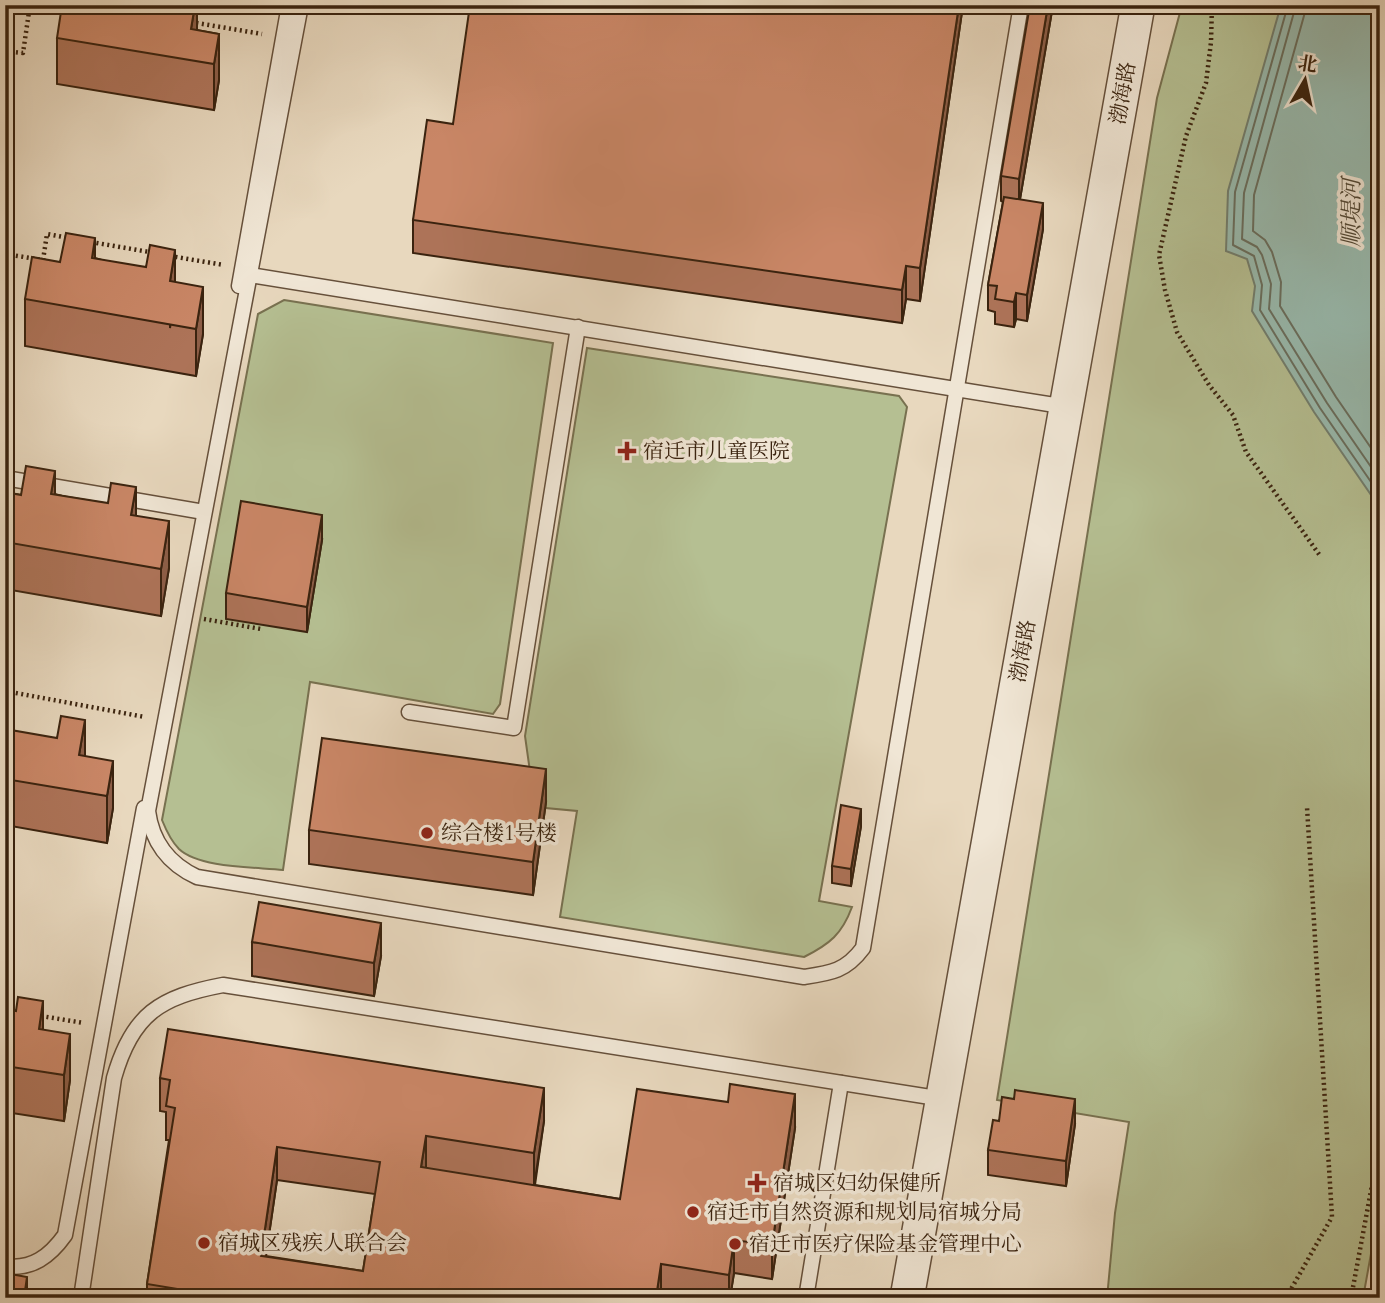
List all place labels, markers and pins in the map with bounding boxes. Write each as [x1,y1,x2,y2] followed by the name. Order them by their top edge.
[643,437,790,466] place label: 宿迁市儿童医院
[617,441,637,461] marker: 宿迁市儿童医院
[441,819,557,848] place label: 综合楼1号楼
[419,825,435,841] marker: 综合楼1号楼
[773,1169,941,1198] place label: 宿城区妇幼保健所
[747,1173,767,1193] marker: 宿城区妇幼保健所
[707,1198,1022,1227] place label: 宿迁市自然资源和规划局宿城分局
[685,1204,701,1220] marker: 宿迁市自然资源和规划局宿城分局
[218,1229,407,1258] place label: 宿城区残疾人联合会
[749,1230,1022,1259] place label: 宿迁市医疗保险基金管理中心
[196,1235,212,1251] marker: 宿城区残疾人联合会
[727,1236,743,1252] marker: 宿迁市医疗保险基金管理中心

